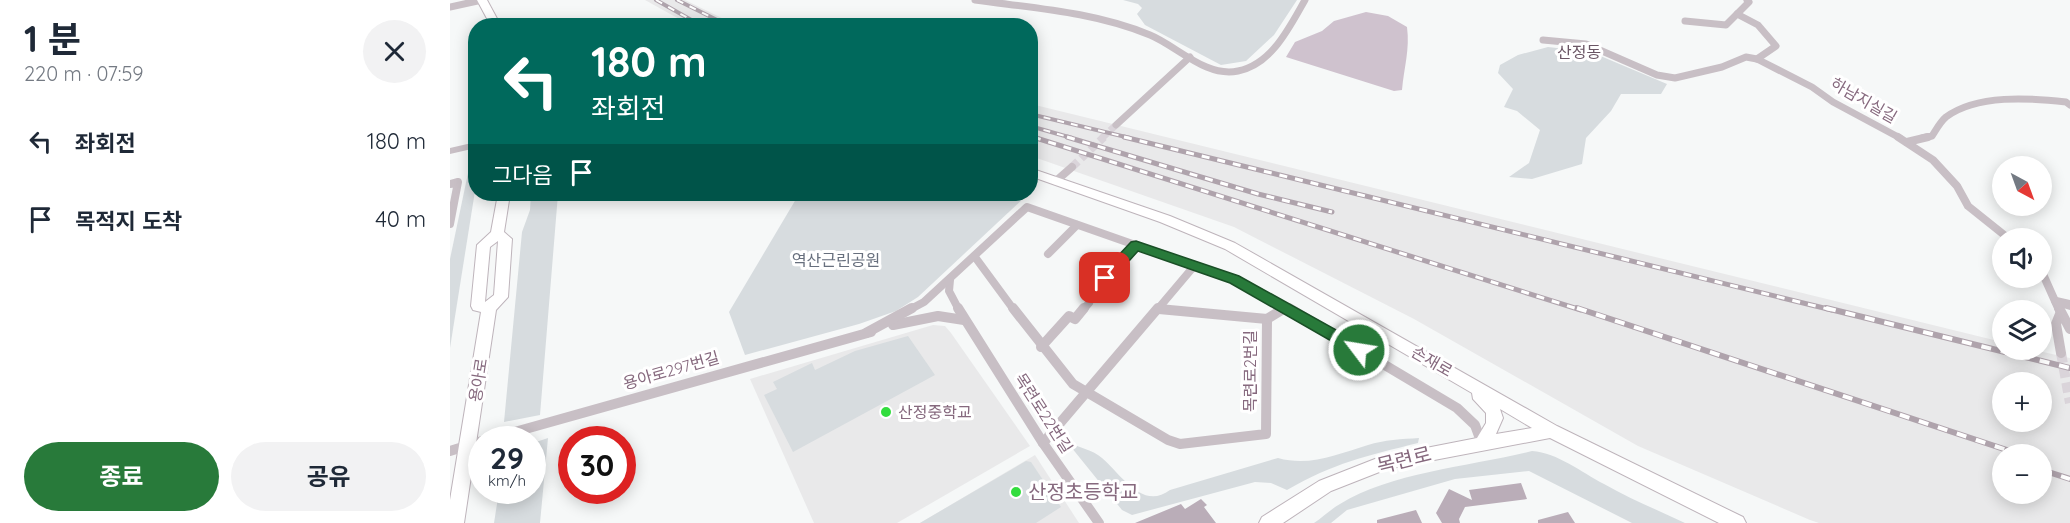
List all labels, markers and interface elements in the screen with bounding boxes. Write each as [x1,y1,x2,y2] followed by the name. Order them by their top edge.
[24,16,81,61] text: 1 분
[363,20,426,83] button: close
[591,35,707,88] text: 180 m
[492,42,570,120] icon: left
[1557,42,1601,62] district label: 산정동
[24,61,143,86] text: 220 m · 07:59
[1827,73,1901,127] street label: 하남지실길
[591,91,666,125] text: 좌회전
[24,125,57,158] icon: left
[367,127,426,155] text: 180 m
[75,129,136,157] text: 좌회전
[565,156,598,189] icon: arrive
[1992,156,2052,216] north arrow
[1992,156,2052,504] map controls
[492,161,553,189] text: 그다음
[24,203,57,236] icon: arrive
[375,205,426,233] text: 40 m
[75,207,182,235] text: 목적지 도착
[1992,228,2052,288] button: sound
[792,250,880,270] park label: 역산근린공원
[1079,252,1130,303] pin
[1088,261,1121,294] icon: arrive
[1992,300,2052,360] button: layers
[1327,318,1391,382] position arrow
[1240,330,1260,412] street label: 목련로2번길
[1408,341,1456,381] street label: 손재로
[621,347,721,393] street label: 용아로297번길
[465,356,491,403] street label: 용아로
[1011,369,1077,457] street label: 목련로22번길
[1992,372,2052,432] button: +
[898,402,972,422] place label: 산정중학교
[879,405,893,419] marker: 산정중학교
[558,426,636,504] speed limit sign: 30
[490,439,524,477] text: 29
[1374,441,1434,478] street label: 목련로
[24,442,219,511] button: 종료
[231,442,426,511] button: 공유
[1992,444,2052,504] button: −
[488,471,526,490] text: km/h
[1028,479,1138,504] place label: 산정초등학교
[1009,485,1023,499] marker: 산정초등학교

